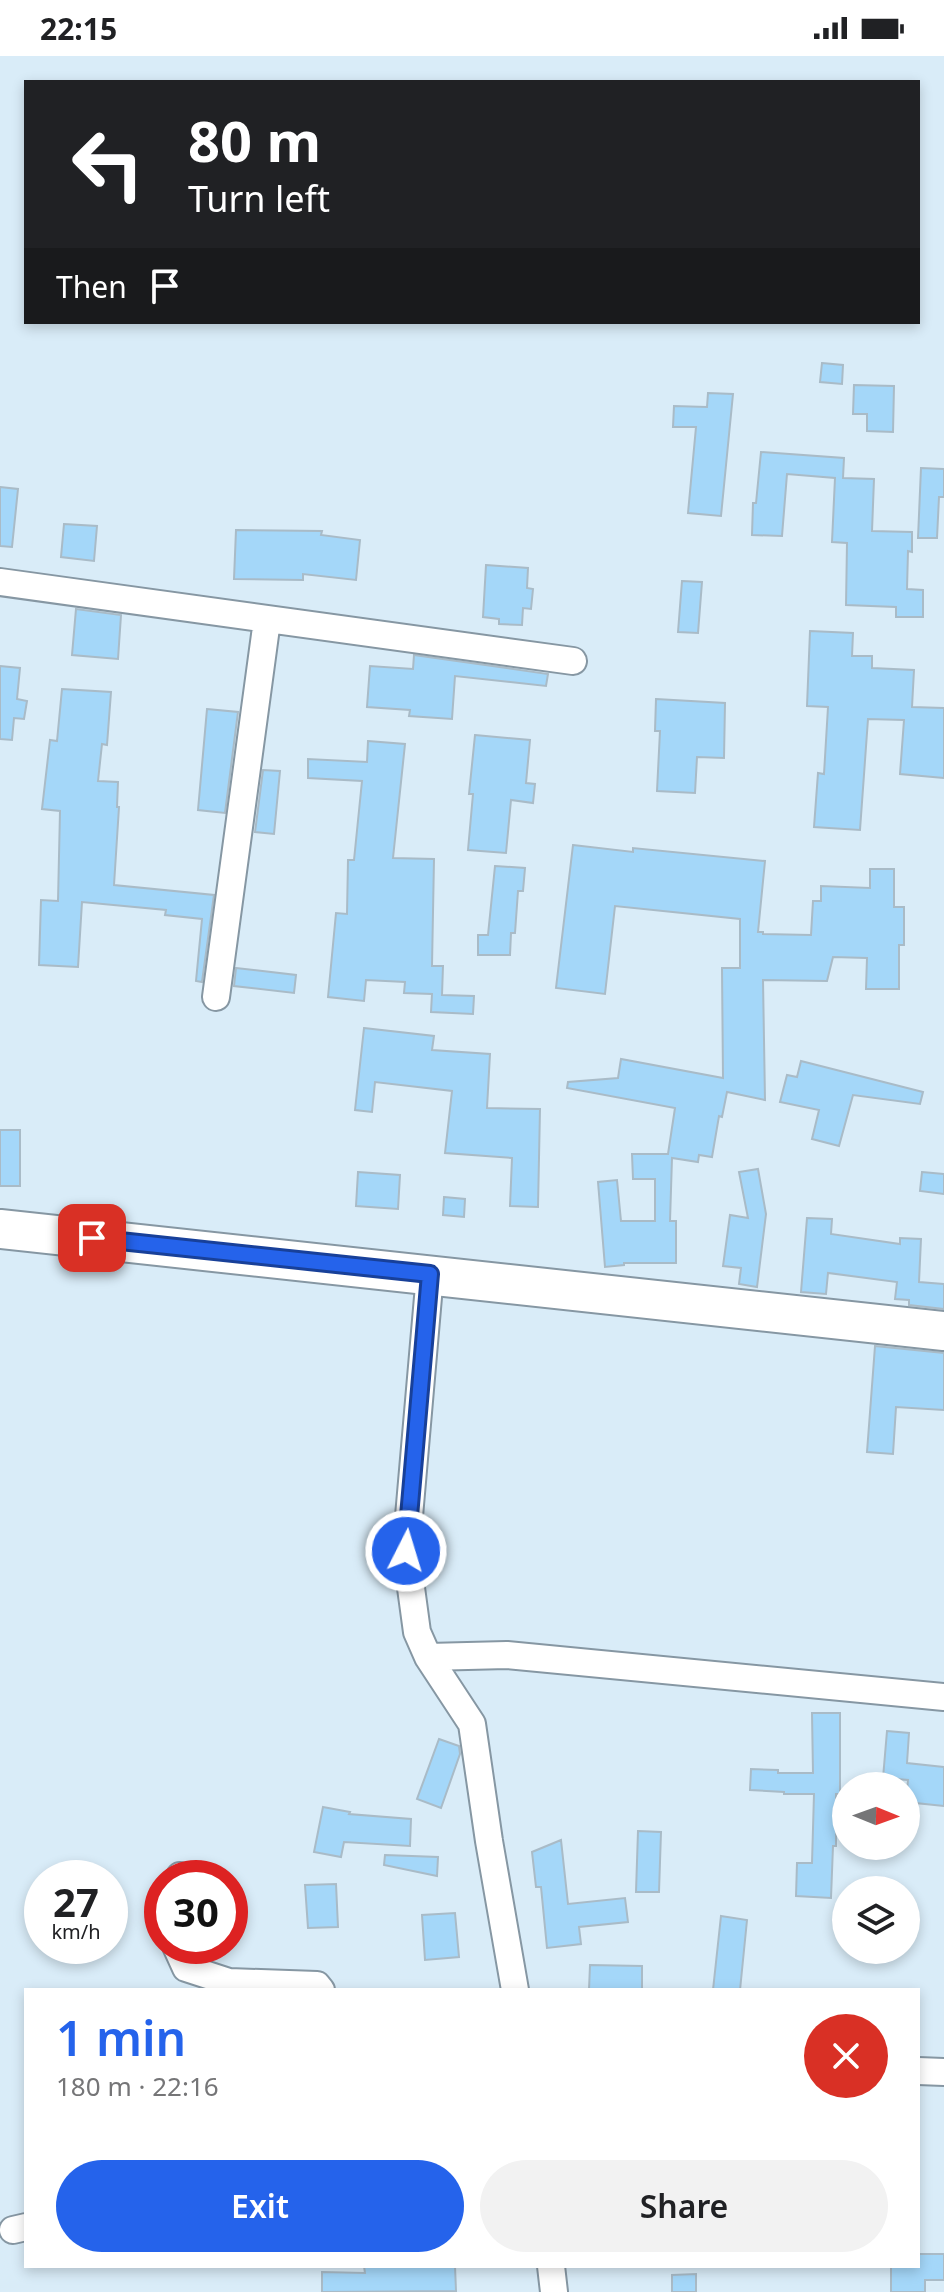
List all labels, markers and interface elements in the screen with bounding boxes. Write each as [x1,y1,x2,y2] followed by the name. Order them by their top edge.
[40,8,117,49] text: 22:15
[188,102,321,178] text: 80 m
[56,112,160,216] icon: left
[188,174,330,223] text: Turn left
[143,264,187,308] icon: arrive
[56,266,127,307] text: Then
[58,1204,126,1272] pin
[70,1216,114,1260] icon: arrive
[364,1509,448,1593] position arrow
[832,1772,920,1860] north arrow
[832,1772,920,1964] map controls
[144,1860,248,1964] speed limit sign: 30
[53,1874,99,1929] text: 27
[832,1876,920,1964] button: layers
[51,1918,101,1945] text: km/h
[56,2005,186,2070] text: 1 min
[804,2014,888,2098] button: close
[56,2068,219,2104] text: 180 m · 22:16
[56,2160,464,2252] button: Exit
[480,2160,888,2252] button: Share

